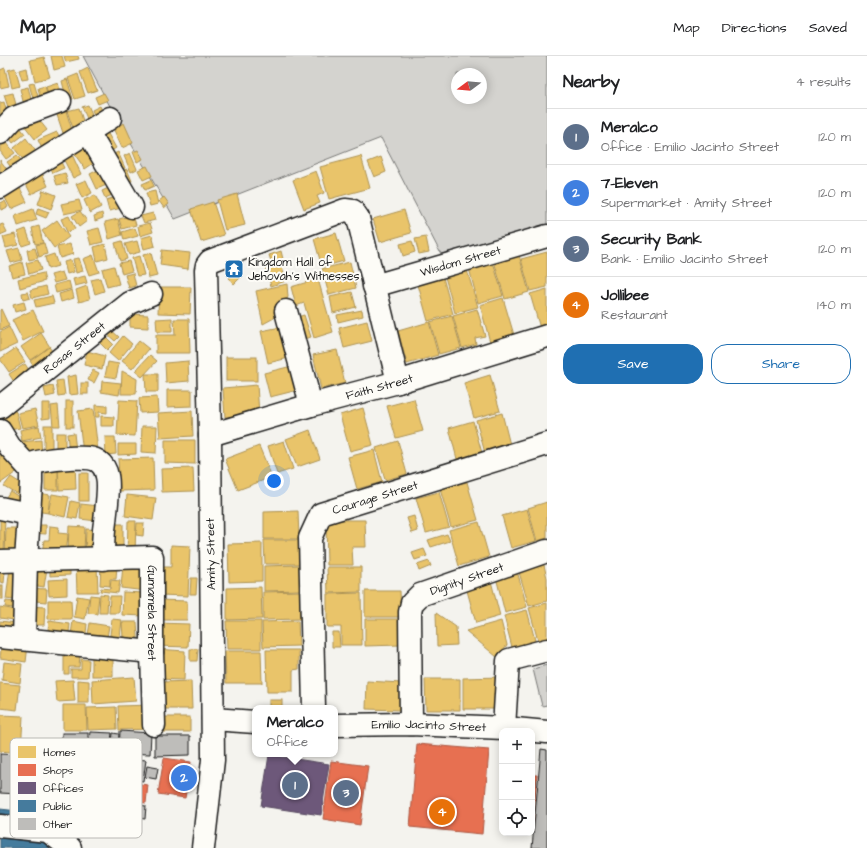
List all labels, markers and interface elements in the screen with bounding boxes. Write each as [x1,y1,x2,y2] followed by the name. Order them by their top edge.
[20,14,56,41] text: Map
[673,18,700,38] text: Map
[722,18,787,38] text: Directions
[809,18,847,38] text: Saved
[451,68,487,104] north arrow
[563,70,620,94] text: Nearby
[796,73,851,91] text: 4 results
[601,117,658,138] text: Meralco
[575,128,577,146] text: 1
[818,128,851,146] text: 120 m
[601,138,779,156] text: Office · Emilio Jacinto Street
[601,173,658,194] text: 7-Eleven
[572,184,580,202] text: 2
[818,184,851,202] text: 120 m
[601,194,772,212] text: Supermarket · Amity Street
[601,229,702,250] text: Security Bank
[573,240,579,258] text: 3
[818,240,851,258] text: 120 m
[418,241,503,281] street label: Wisdom Street
[601,250,768,268] text: Bank · Emilio Jacinto Street
[248,254,360,285] place label: Kingdom Hall of Jehovah's Witnesses
[223,258,245,280] temple icon: Kingdom Hall of Jehovah's Witnesses
[601,285,649,306] text: Jollibee
[572,296,580,314] text: 4
[817,296,851,314] text: 140 m
[601,306,668,324] text: Restaurant
[39,317,109,378] street label: Rosas Street
[563,344,703,384] button: Save
[711,344,851,384] button: Share
[344,369,415,404] street label: Faith Street
[264,471,284,491] your location
[330,476,420,519] street label: Courage Street
[202,518,221,590] street label: Amity Street
[428,558,506,599] street label: Dignity Street
[143,565,161,661] street label: Gumamela Street
[252,705,338,757] popup
[267,712,323,733] text: Meralco
[371,715,487,736] street label: Emilio Jacinto Street
[499,728,535,836] map controls
[499,728,535,764] button: +
[267,733,308,751] text: Office
[10,738,142,838] legend
[43,745,76,760] text: Homes
[43,763,74,778] text: Shops
[171,763,197,793] pin: 2
[499,764,535,800] button: −
[282,770,308,800] pin: 1
[333,778,359,808] pin: 3
[43,781,84,796] text: Offices
[429,797,455,827] pin: 4
[43,799,72,814] text: Public
[499,800,535,836] button: locate
[43,817,72,832] text: Other

